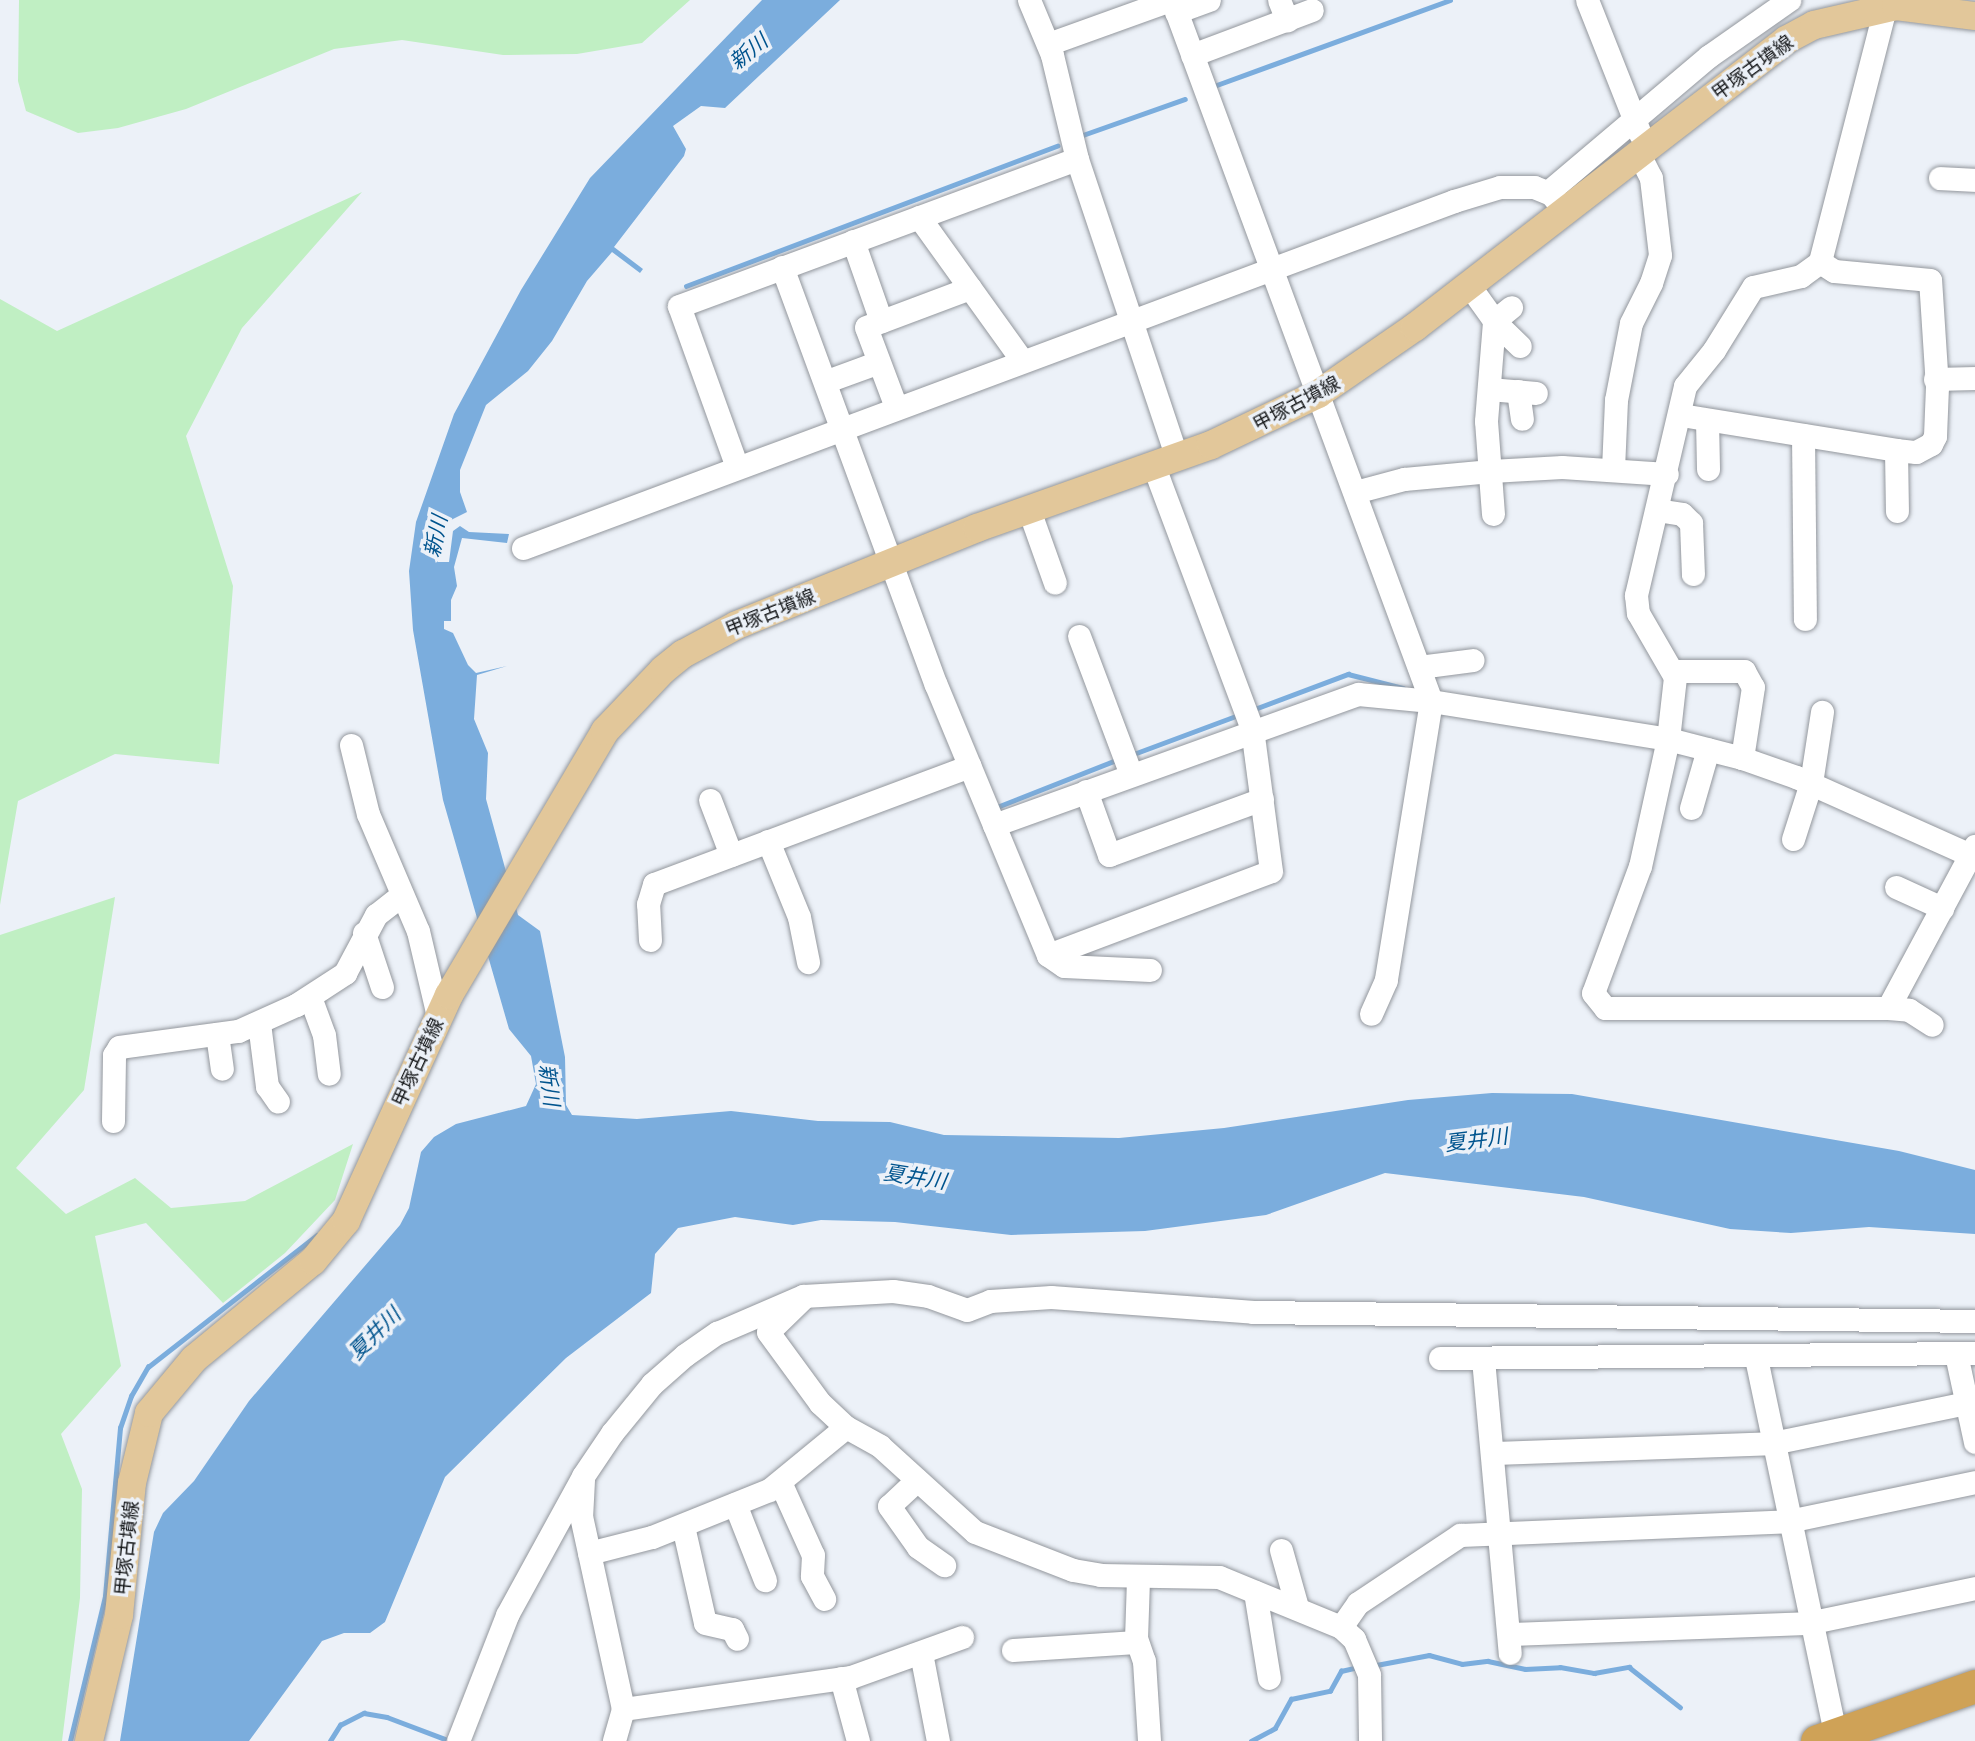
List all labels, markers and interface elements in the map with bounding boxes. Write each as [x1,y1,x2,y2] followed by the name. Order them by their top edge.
[724,28,772,74] water label: 新川
[1707,30,1797,104] street label: 甲塚古墳線
[1249,371,1343,435] street label: 甲塚古墳線
[418,513,452,559] water label: 新川
[722,584,818,640] street label: 甲塚古墳線
[387,1014,447,1110] street label: 甲塚古墳線
[535,1063,565,1107] water label: 新川
[1443,1123,1509,1155] water label: 夏井川
[882,1159,948,1193] water label: 夏井川
[343,1302,405,1364] water label: 夏井川
[110,1500,142,1596] street label: 甲塚古墳線

